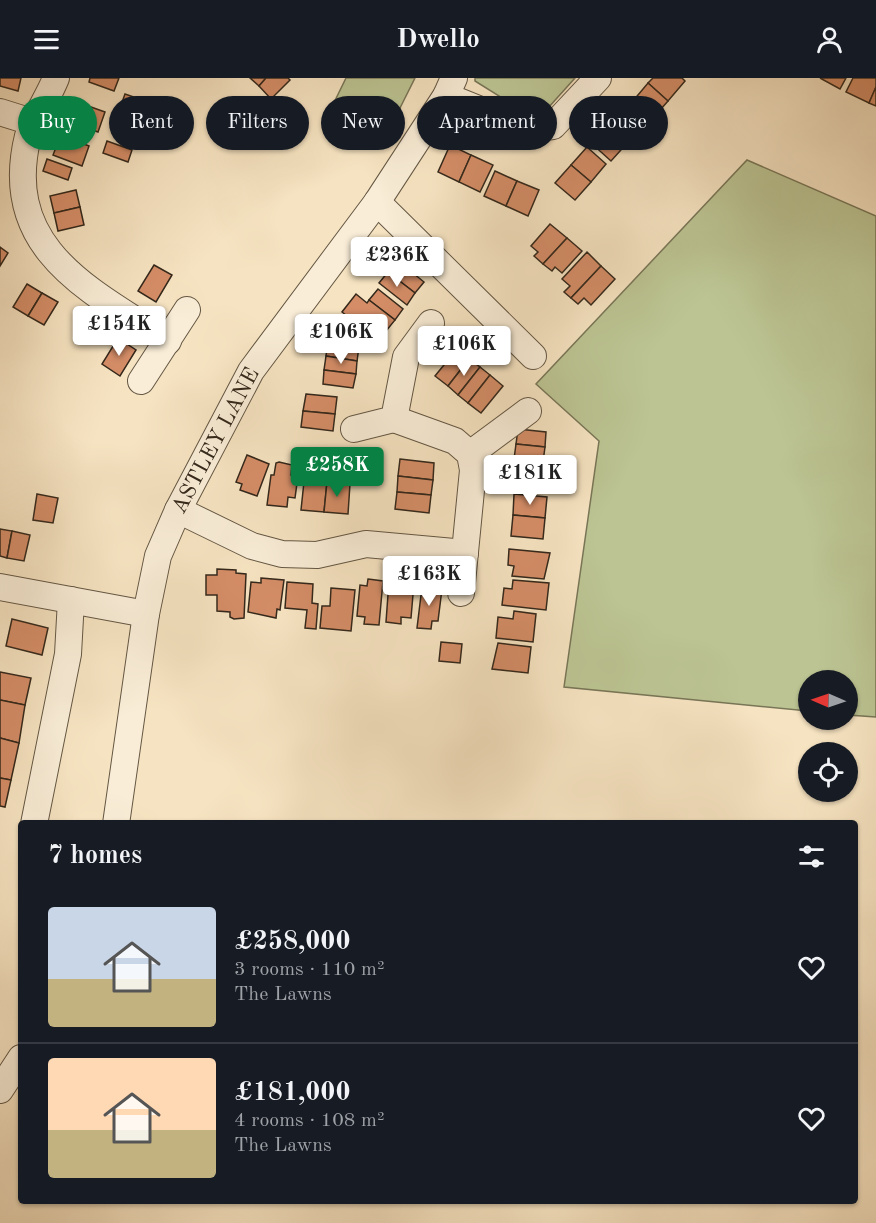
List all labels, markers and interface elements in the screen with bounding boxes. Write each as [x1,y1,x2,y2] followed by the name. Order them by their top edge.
[30,23,63,56] icon: menu
[813,23,846,56] icon: person
[396,26,480,53] text: Dwello
[18,96,97,150] chip: Buy
[109,96,194,150] chip: Rent
[206,96,309,150] chip: Filters
[321,96,405,150] chip: New
[417,96,557,150] chip: Apartment
[569,96,668,150] chip: House
[355,237,439,288] pin: £236K
[365,246,429,266] text: £236K
[77,306,161,357] pin: £154K
[299,314,383,365] pin: £106K
[87,315,151,335] text: £154K
[309,323,373,343] text: £106K
[422,326,506,377] pin: £106K
[432,335,496,355] text: £106K
[168,364,264,518] street label: ASTLEY LANE
[295,447,379,498] pin: £258K
[488,455,572,506] pin: £181K
[305,456,369,476] text: £258K
[498,464,562,484] text: £181K
[387,556,471,607] pin: £163K
[397,565,461,585] text: £163K
[798,670,858,730] north arrow
[798,670,858,802] map controls
[798,742,858,802] button: locate
[795,840,828,873] icon: filters
[48,843,142,869] text: 7 homes
[234,929,350,955] text: £258,000
[96,931,168,1003] icon: home
[795,951,828,984] icon: heart
[234,960,384,980] text: 3 rooms · 110 m²
[234,985,332,1005] text: The Lawns
[234,1080,350,1106] text: £181,000
[96,1082,168,1154] icon: home
[795,1102,828,1135] icon: heart
[234,1111,384,1131] text: 4 rooms · 108 m²
[234,1136,332,1156] text: The Lawns

